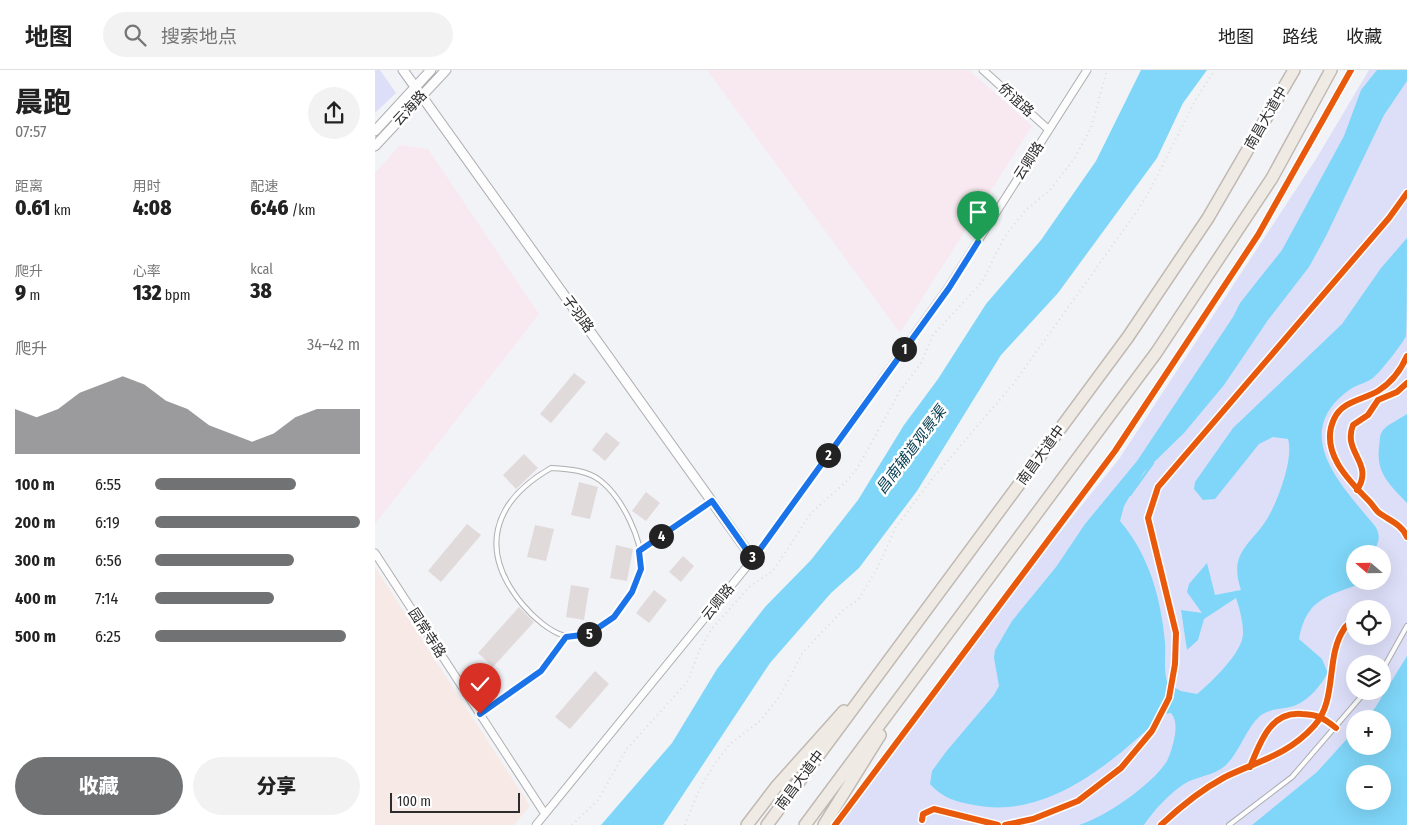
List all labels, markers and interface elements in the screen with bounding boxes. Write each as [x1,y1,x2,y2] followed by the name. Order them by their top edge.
[103,12,453,57] search box
[121,21,149,49] icon: search
[25,23,73,51] text: 地图
[161,25,237,48] text: 搜索地点
[1218,26,1254,48] text: 地图
[1282,26,1318,48] text: 路线
[1346,26,1382,48] text: 收藏
[995,80,1037,120] street label: 侨谊路
[1241,83,1291,153] street label: 南昌大道中
[15,86,71,119] text: 晨跑
[308,87,360,139] button: share
[389,87,431,129] street label: 云海路
[15,122,46,141] text: 07:57
[1010,139,1048,183] street label: 云卿路
[15,178,43,195] text: 距离
[133,178,161,195] text: 用时
[250,178,278,195] text: 配速
[957,191,999,242] pin
[15,195,50,221] text: 0.61
[133,195,171,221] text: 4:08
[250,195,288,221] text: 6:46
[964,198,992,226] icon: arrive
[50,202,71,219] text: km
[288,202,316,219] text: /km
[250,261,273,278] text: kcal
[15,263,43,280] text: 爬升
[133,263,161,280] text: 心率
[250,278,272,304] text: 38
[15,280,26,306] text: 9
[133,280,162,306] text: 132
[26,287,40,304] text: m
[162,287,191,304] text: bpm
[559,292,597,336] street label: 子羽路
[307,335,360,354] text: 34–42 m
[891,336,917,362] pin: 1
[15,339,47,358] text: 爬升
[902,341,907,358] text: 1
[872,401,951,497] water label: 昌南辅道观景渠
[1014,422,1068,488] street label: 南昌大道中
[815,442,841,468] pin: 2
[825,447,832,464] text: 2
[15,475,55,494] text: 100 m
[95,475,121,494] text: 6:55
[15,513,55,532] text: 200 m
[95,513,120,532] text: 6:19
[649,524,673,548] pin: 4
[658,528,665,545] text: 4
[739,544,765,570] pin: 3
[1346,545,1391,590] north arrow
[1346,545,1391,810] map controls
[749,549,756,566] text: 3
[15,551,56,570] text: 300 m
[95,551,122,570] text: 6:56
[698,580,738,624] street label: 云卿路
[15,589,56,608] text: 400 m
[95,589,118,608] text: 7:14
[1346,600,1391,645] button: locate
[405,605,449,661] street label: 园常寺路
[577,622,601,646] pin: 5
[586,626,593,643] text: 5
[15,627,56,646] text: 500 m
[95,627,121,646] text: 6:25
[1346,655,1391,700] button: layers
[459,663,501,714] pin
[466,670,494,698] icon: check
[1346,710,1391,755] button: +
[772,747,828,813] street label: 南昌大道中
[15,757,183,815] button: 收藏
[193,757,360,815] button: 分享
[1346,765,1391,810] button: −
[390,790,520,813] scale bar
[397,793,431,810] text: 100 m

